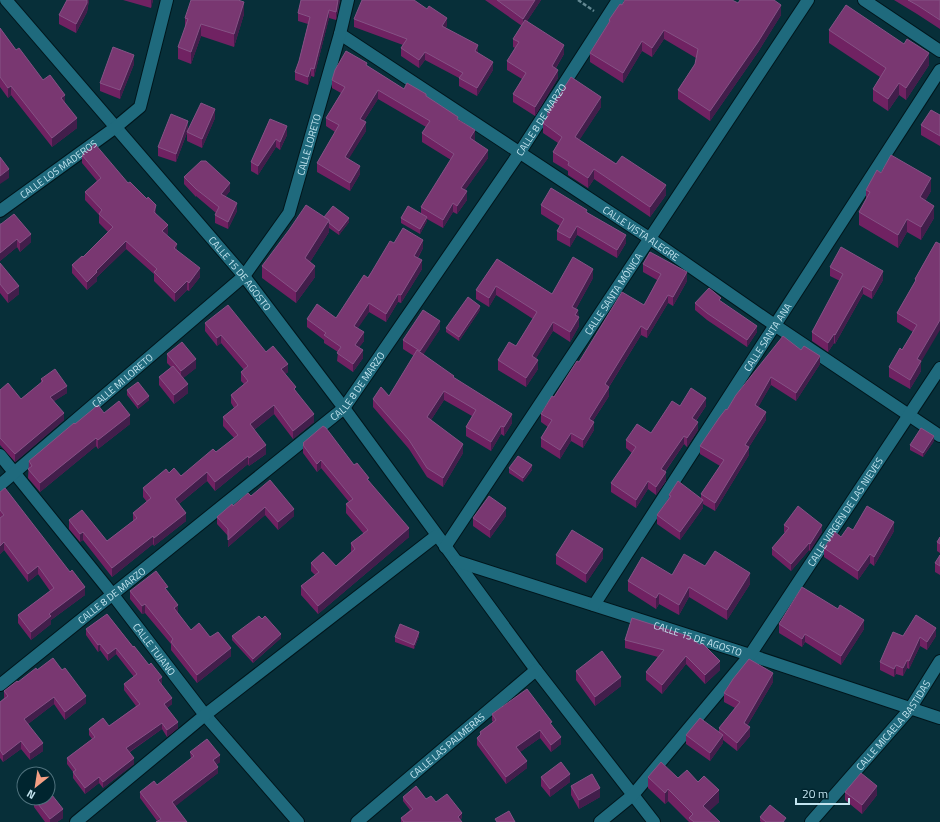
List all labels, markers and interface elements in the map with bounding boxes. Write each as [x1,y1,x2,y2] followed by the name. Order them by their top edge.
[513,80,570,159] street label: CALLE 8 DE MARZO
[293,112,325,177] street label: CALLE LORETO
[17,136,100,202] street label: CALLE LOS MADEROS
[600,202,683,265] street label: CALLE VISTA ALEGRE
[205,233,275,314] street label: CALLE 15 DE AGOSTO
[581,250,646,338] street label: CALLE SANTA MÓNICA
[740,300,795,374] street label: CALLE SANTA ANA
[327,349,389,424] street label: CALLE 8 DE MARZO
[89,350,157,411] street label: CALLE MI LORETO
[804,454,887,569] street label: CALLE VIRGEN DE LAS NIEVES
[75,564,149,628] street label: CALLE 8 DE MARZO
[652,618,744,660] street label: CALLE 15 DE AGOSTO
[129,620,179,679] street label: CALLE TUJANO
[852,677,934,774] street label: CALLE MICAELA BASTIDAS
[406,710,488,782] street label: CALLE LAS PALMERAS
[16,766,56,806] north arrow
[796,780,849,806] scale bar
[802,784,828,803] text: 20 m
[24,786,38,803] text: N

